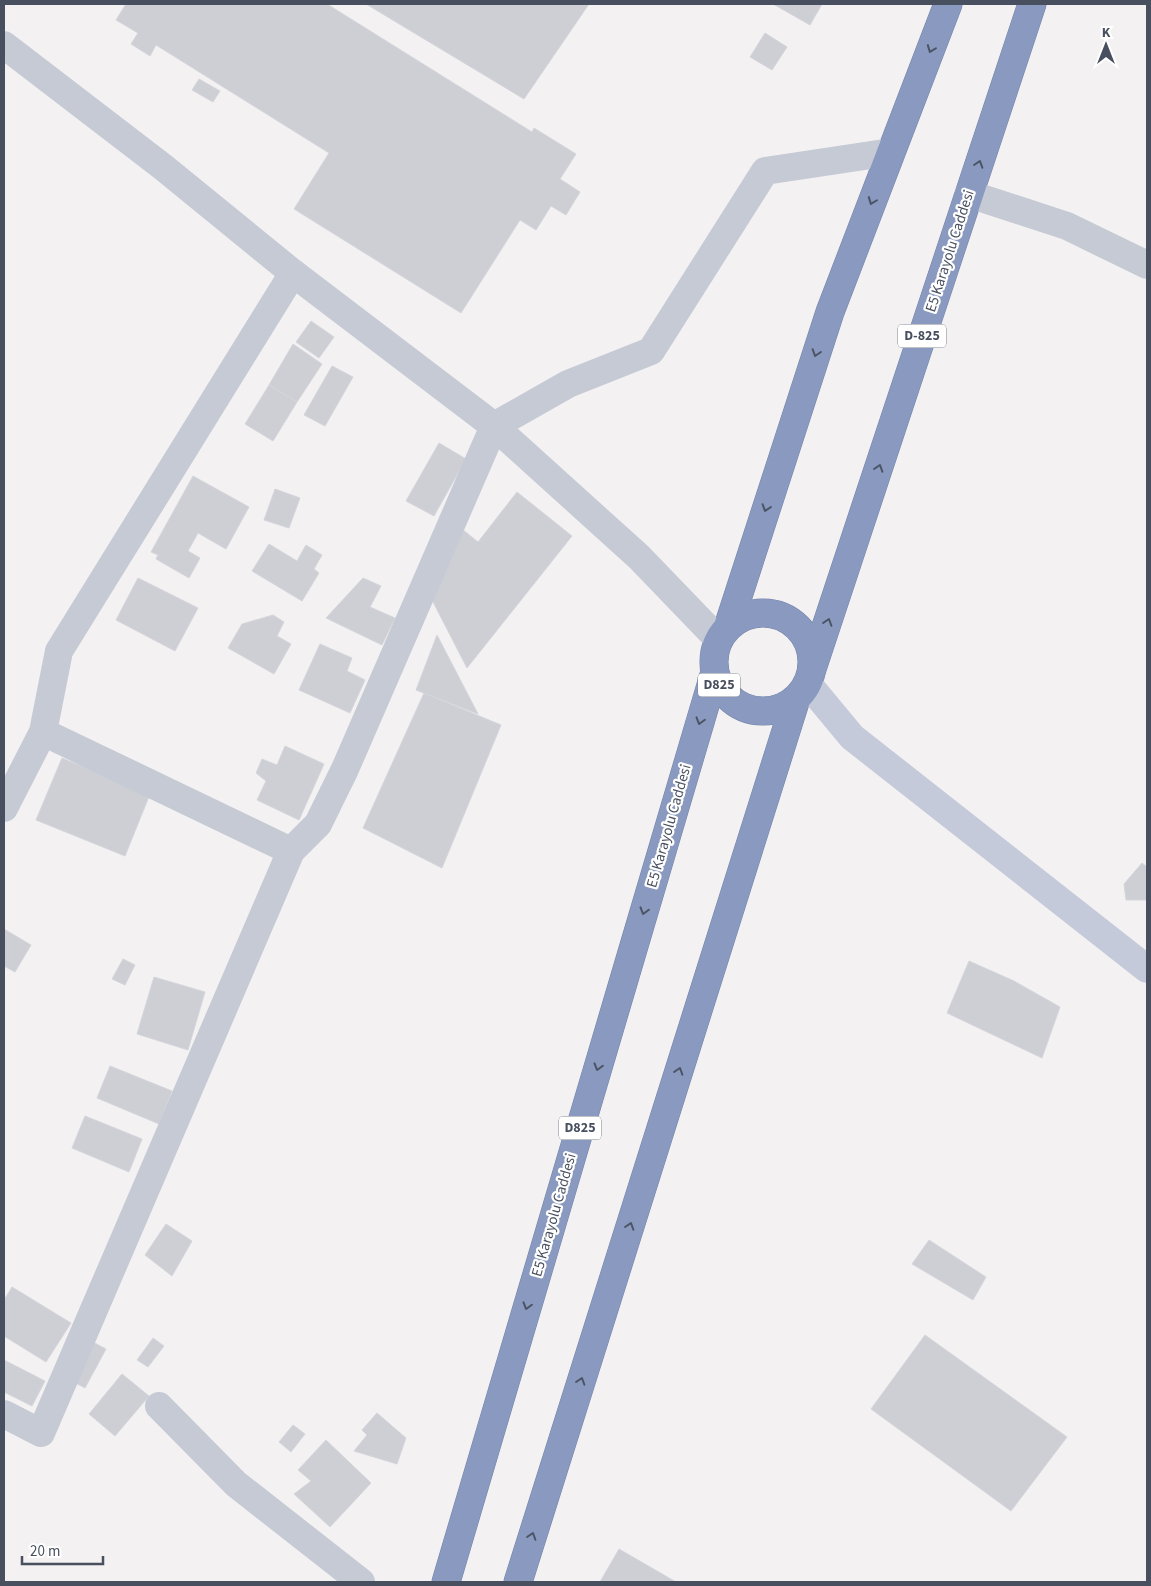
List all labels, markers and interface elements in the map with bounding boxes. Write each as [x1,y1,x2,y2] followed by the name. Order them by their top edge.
[1081,20,1131,70] north arrow
[1102,23,1111,43] text: K
[927,44,937,53] one-way arrow
[973,161,983,169] one-way arrow
[920,187,980,315] street label: E5 Karayolu Caddesi
[868,196,879,205] one-way arrow
[898,324,946,348] road number: D-825
[812,349,822,357] one-way arrow
[873,464,883,473] one-way arrow
[762,503,772,512] one-way arrow
[822,619,832,627] one-way arrow
[698,674,740,696] road number: D825
[696,717,706,725] one-way arrow
[641,762,697,890] street label: E5 Karayolu Caddesi
[640,906,650,914] one-way arrow
[594,1062,604,1070] one-way arrow
[673,1067,683,1076] one-way arrow
[559,1116,601,1140] road number: D825
[526,1151,582,1279] street label: E5 Karayolu Caddesi
[624,1222,634,1230] one-way arrow
[523,1302,533,1310] one-way arrow
[576,1377,586,1385] one-way arrow
[527,1532,537,1540] one-way arrow
[22,1534,104,1566] scale bar
[30,1541,60,1562] text: 20 m

